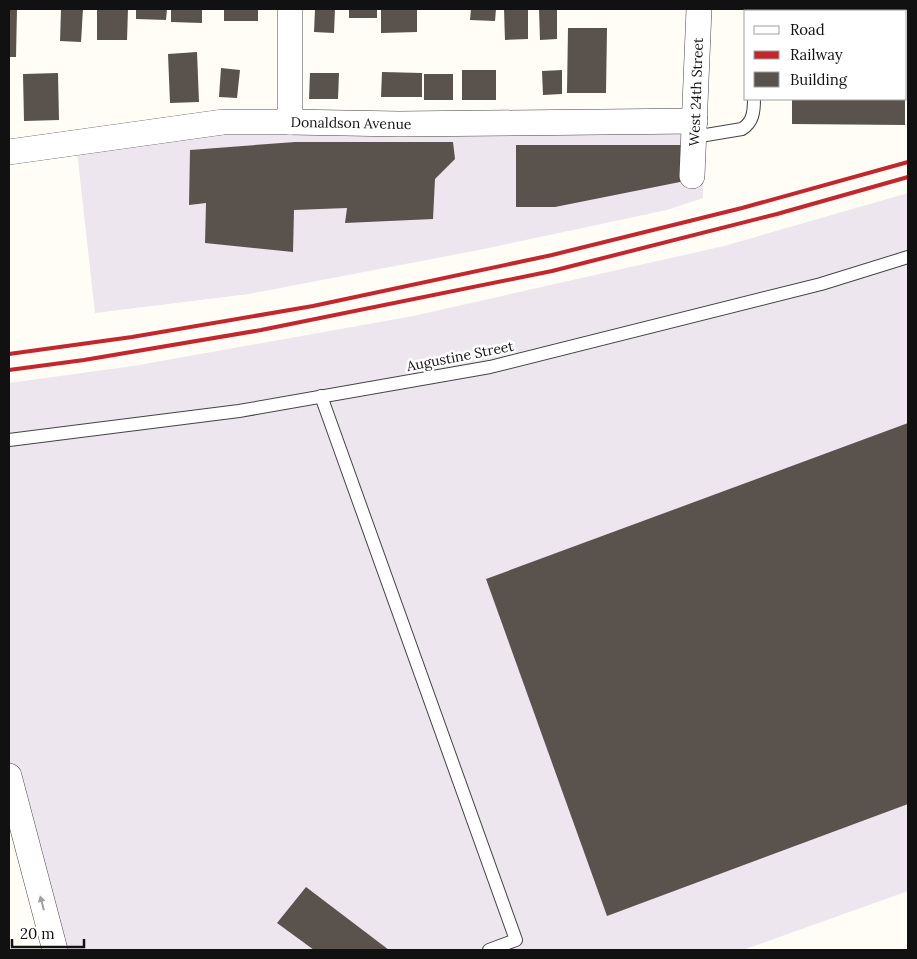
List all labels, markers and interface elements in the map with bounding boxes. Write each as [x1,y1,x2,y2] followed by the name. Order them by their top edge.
[744,10,907,100] legend
[790,20,825,39] text: Road
[685,37,707,147] street label: West 24th Street
[790,45,843,64] text: Railway
[790,70,848,89] text: Building
[290,113,412,133] street label: Donaldson Avenue
[404,337,516,375] street label: Augustine Street
[38,896,46,911] one-way arrow
[12,916,85,948] scale bar
[20,924,55,943] text: 20 m

